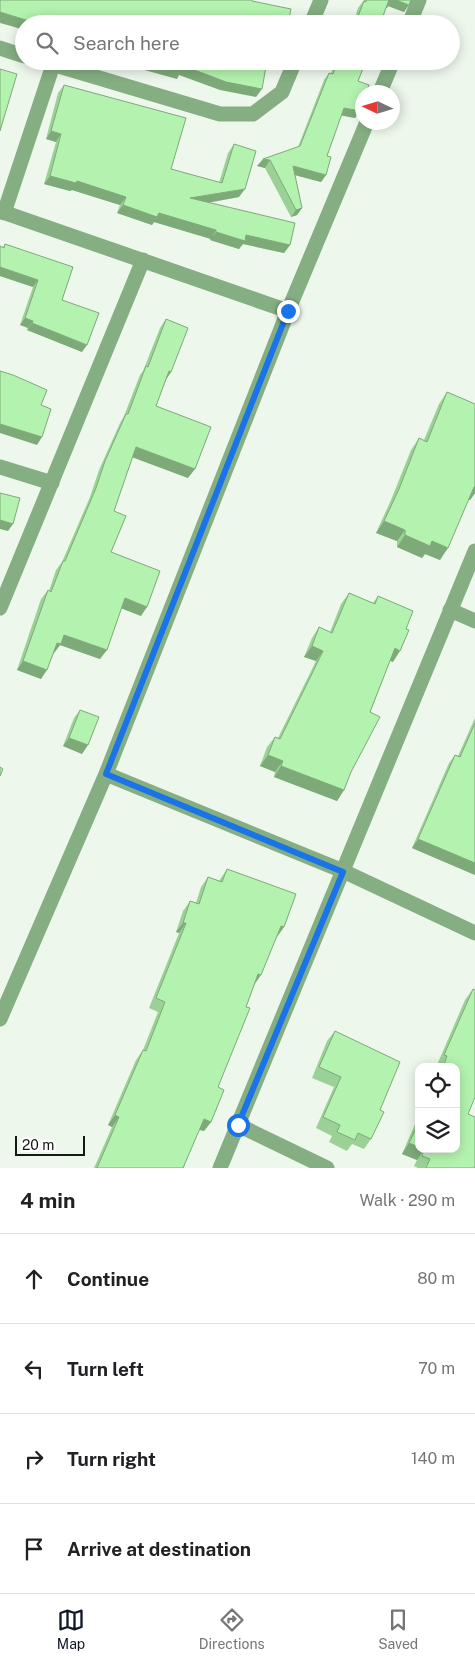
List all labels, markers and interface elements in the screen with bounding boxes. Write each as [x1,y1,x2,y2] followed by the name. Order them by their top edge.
[15,15,460,70] search box
[33,29,61,57] icon: search
[73,32,180,54] text: Search here
[355,85,400,130] north arrow
[277,300,300,323] route end
[415,1063,460,1153] map controls
[415,1063,460,1108] button: locate
[415,1108,460,1153] button: layers
[227,1114,250,1137] route start
[15,1133,85,1156] scale bar
[22,1137,54,1153] text: 20 m
[20,1188,75,1213] text: 4 min
[360,1191,455,1210] text: Walk · 290 m
[20,1265,48,1293] icon: ahead
[67,1268,149,1290] text: Continue
[417,1269,455,1288] text: 80 m
[20,1355,48,1383] icon: left
[67,1358,144,1380] text: Turn left
[418,1359,455,1378] text: 70 m
[20,1445,48,1473] icon: right
[67,1448,156,1470] text: Turn right
[411,1449,455,1468] text: 140 m
[20,1535,48,1563] icon: arrive
[67,1538,251,1560] text: Arrive at destination
[57,1606,85,1652] tab: Map
[199,1606,265,1652] tab: Directions
[378,1606,418,1652] tab: Saved

